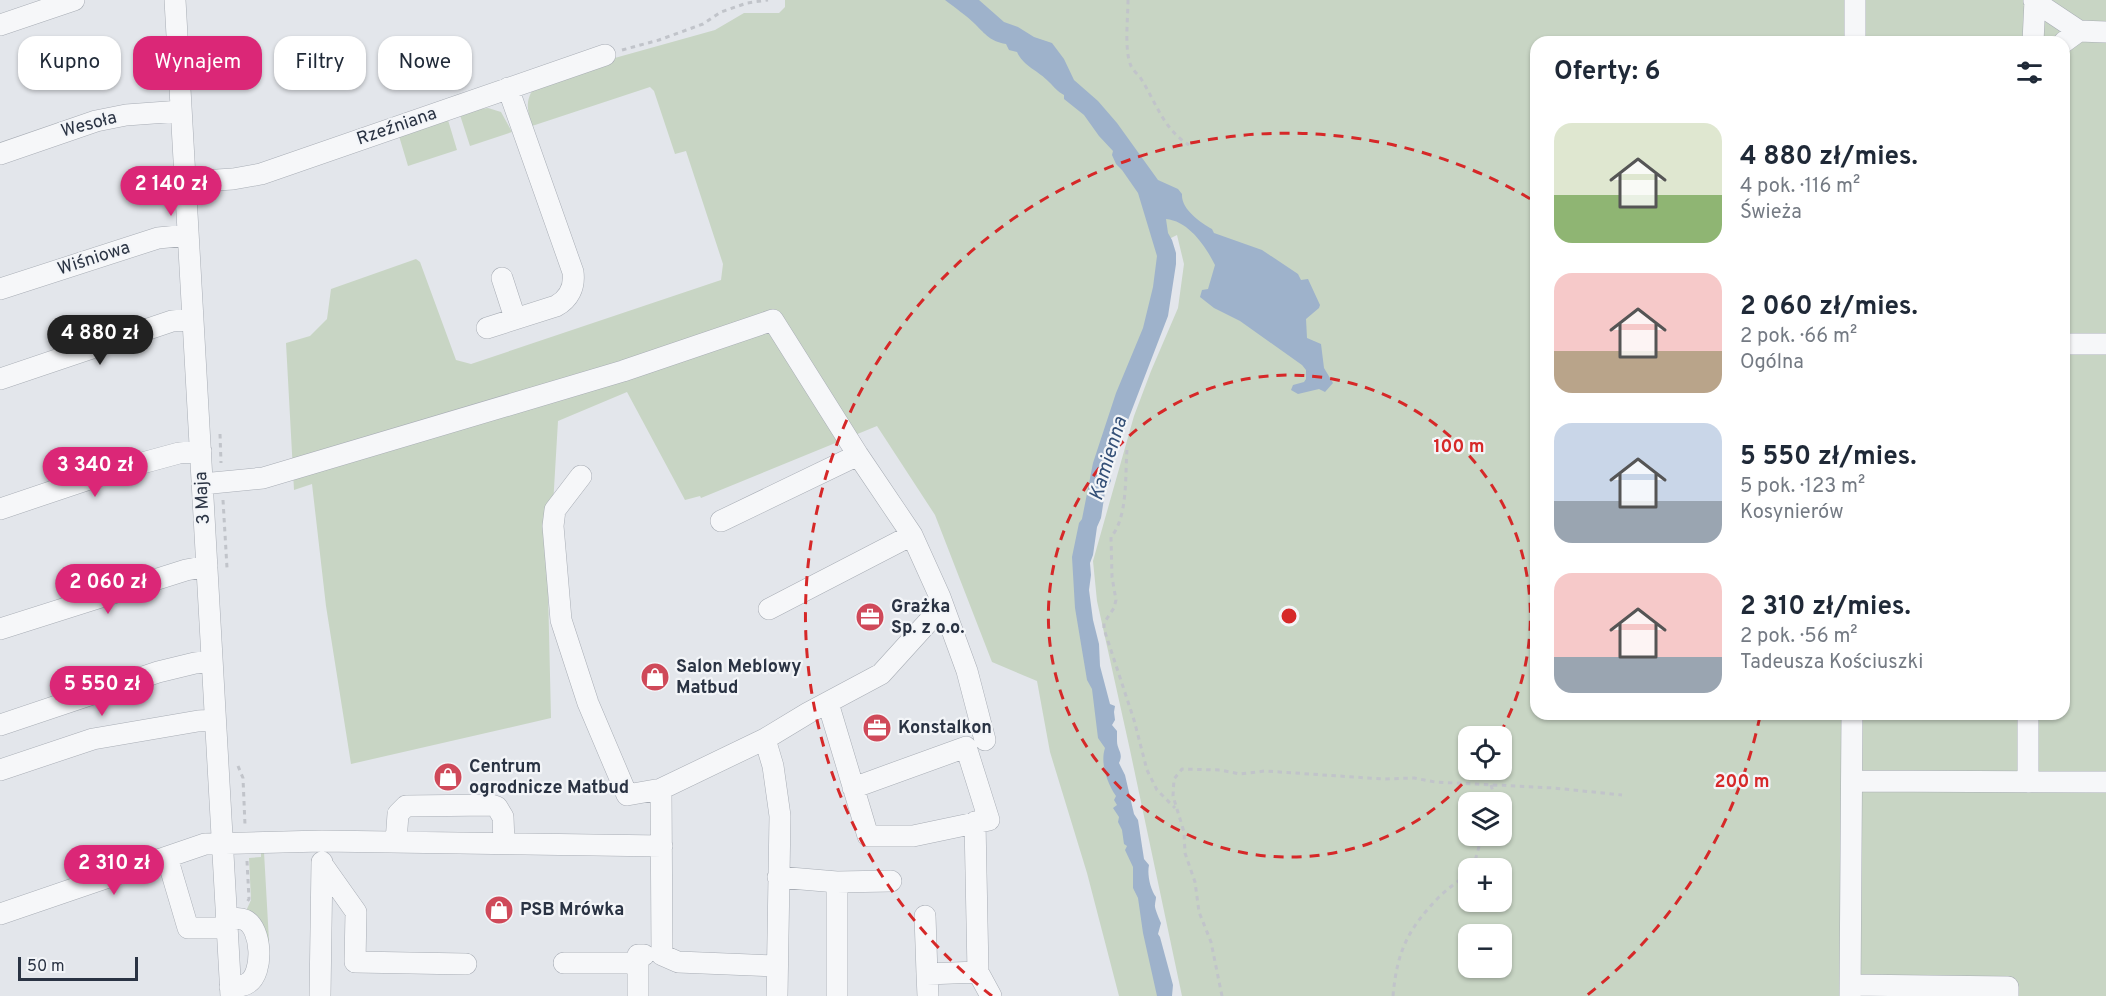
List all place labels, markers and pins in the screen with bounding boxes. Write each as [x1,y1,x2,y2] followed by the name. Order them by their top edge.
[109,166,233,217] pin: 2 140 zł
[38,315,162,366] pin: 4 880 zł
[33,447,157,498] pin: 3 340 zł
[46,564,170,615] pin: 2 060 zł
[891,596,965,640] place label: Grażka Sp. z o.o.
[854,601,886,633] office icon: Grażka Sp. z o.o.
[1279,606,1299,626] centre of rings
[676,656,801,700] place label: Salon Meblowy Matbud
[639,661,671,693] shop icon: Salon Meblowy Matbud
[40,666,164,717] pin: 5 550 zł
[861,712,893,744] office icon: Konstalkon
[898,717,992,740] place label: Konstalkon
[469,756,629,800] place label: Centrum ogrodnicze Matbud
[432,761,464,793] shop icon: Centrum ogrodnicze Matbud
[52,845,176,896] pin: 2 310 zł
[483,894,515,926] shop icon: PSB Mrówka
[520,899,624,922] place label: PSB Mrówka

